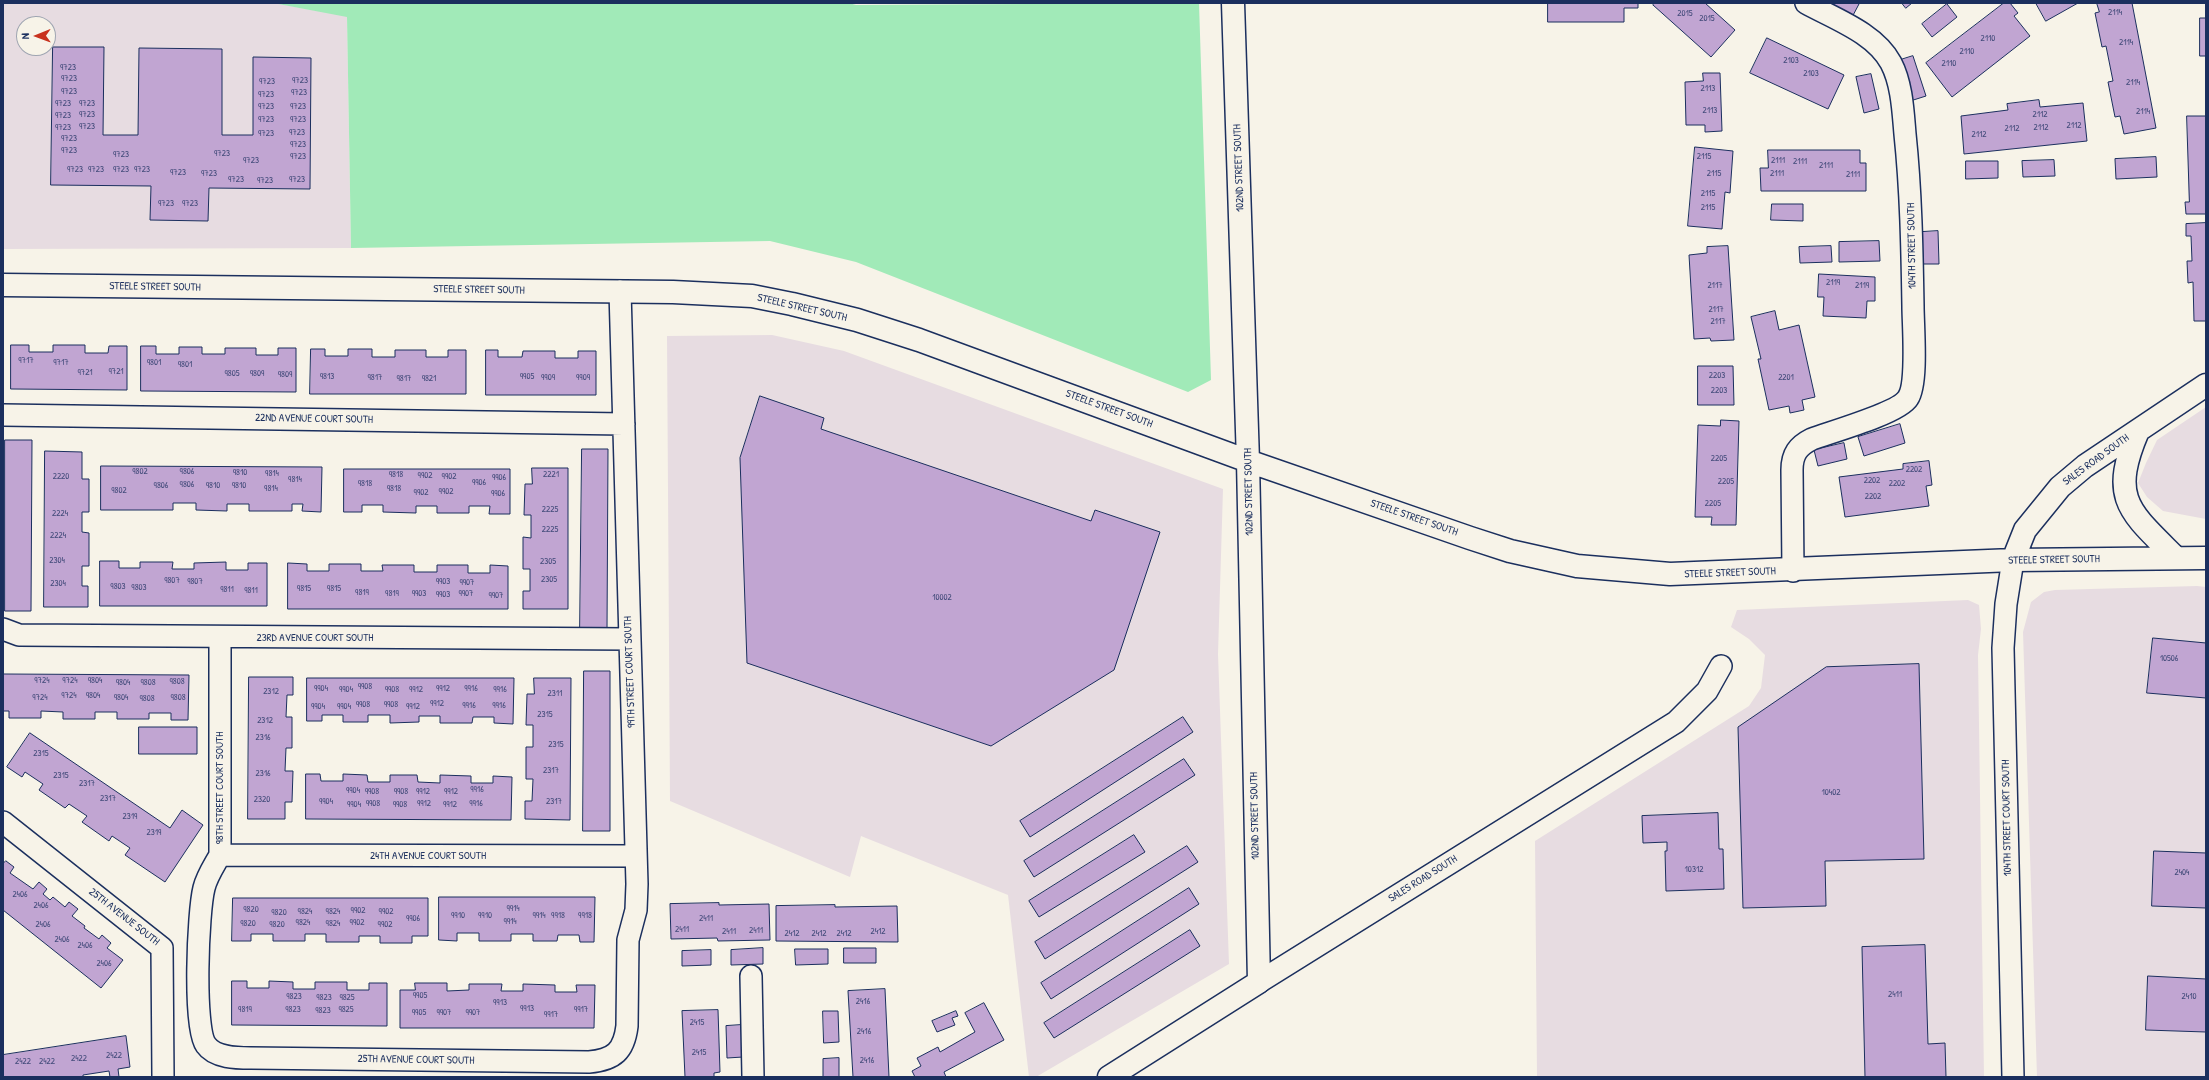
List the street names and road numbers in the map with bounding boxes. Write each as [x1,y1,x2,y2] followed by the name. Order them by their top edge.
[1231,124,1247,212] street label: 102ND STREET SOUTH
[1905,203,1919,289] street label: 104TH STREET SOUTH
[109,280,201,294] street label: STEELE STREET SOUTH
[433,283,525,297] street label: STEELE STREET SOUTH
[756,291,848,325] street label: STEELE STREET SOUTH
[1064,387,1154,431] street label: STEELE STREET SOUTH
[255,411,373,427] street label: 22ND AVENUE COURT SOUTH
[2060,432,2132,488] street label: SALES ROAD SOUTH
[1242,448,1256,536] street label: 102ND STREET SOUTH
[1369,497,1459,539] street label: STEELE STREET SOUTH
[2008,553,2100,567] street label: STEELE STREET SOUTH
[1684,565,1776,581] street label: STEELE STREET SOUTH
[621,616,639,728] street label: 99TH STREET COURT SOUTH
[257,631,373,645] street label: 23RD AVENUE COURT SOUTH
[213,732,227,844] street label: 98TH STREET COURT SOUTH
[1999,759,2015,877] street label: 104TH STREET COURT SOUTH
[1248,772,1262,860] street label: 102ND STREET SOUTH
[370,849,486,863] street label: 24TH AVENUE COURT SOUTH
[1386,853,1460,905] street label: SALES ROAD SOUTH
[86,885,162,949] street label: 25TH AVENUE SOUTH
[358,1052,474,1068] street label: 25TH AVENUE COURT SOUTH

